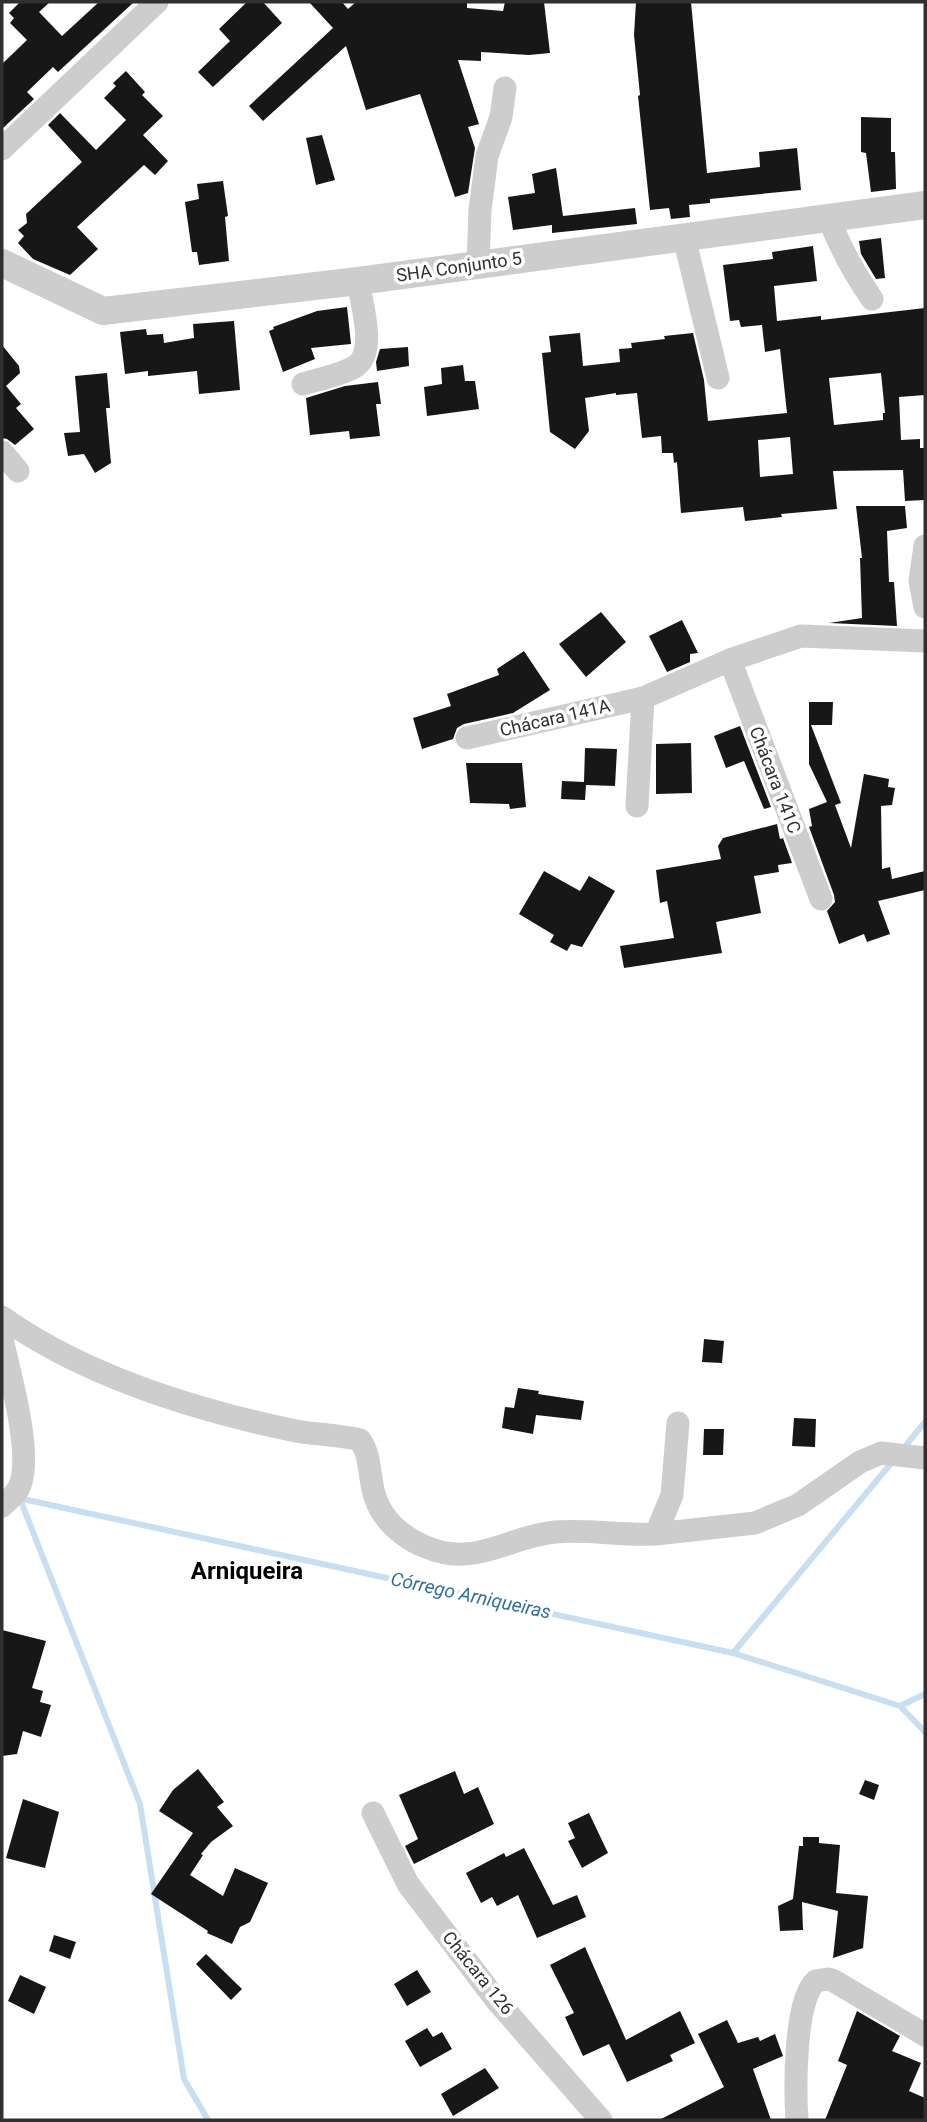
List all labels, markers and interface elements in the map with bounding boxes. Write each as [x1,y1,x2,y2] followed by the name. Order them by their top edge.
[395,247,523,286] street label: SHA Conjunto 5
[498,695,612,740] street label: Chácara 141A
[745,723,805,836] street label: Chácara 141C
[191,1557,303,1585] district label: Arniqueira
[389,1567,553,1624] water label: Córrego Arniqueiras
[438,1927,518,2019] street label: Chácara 126

